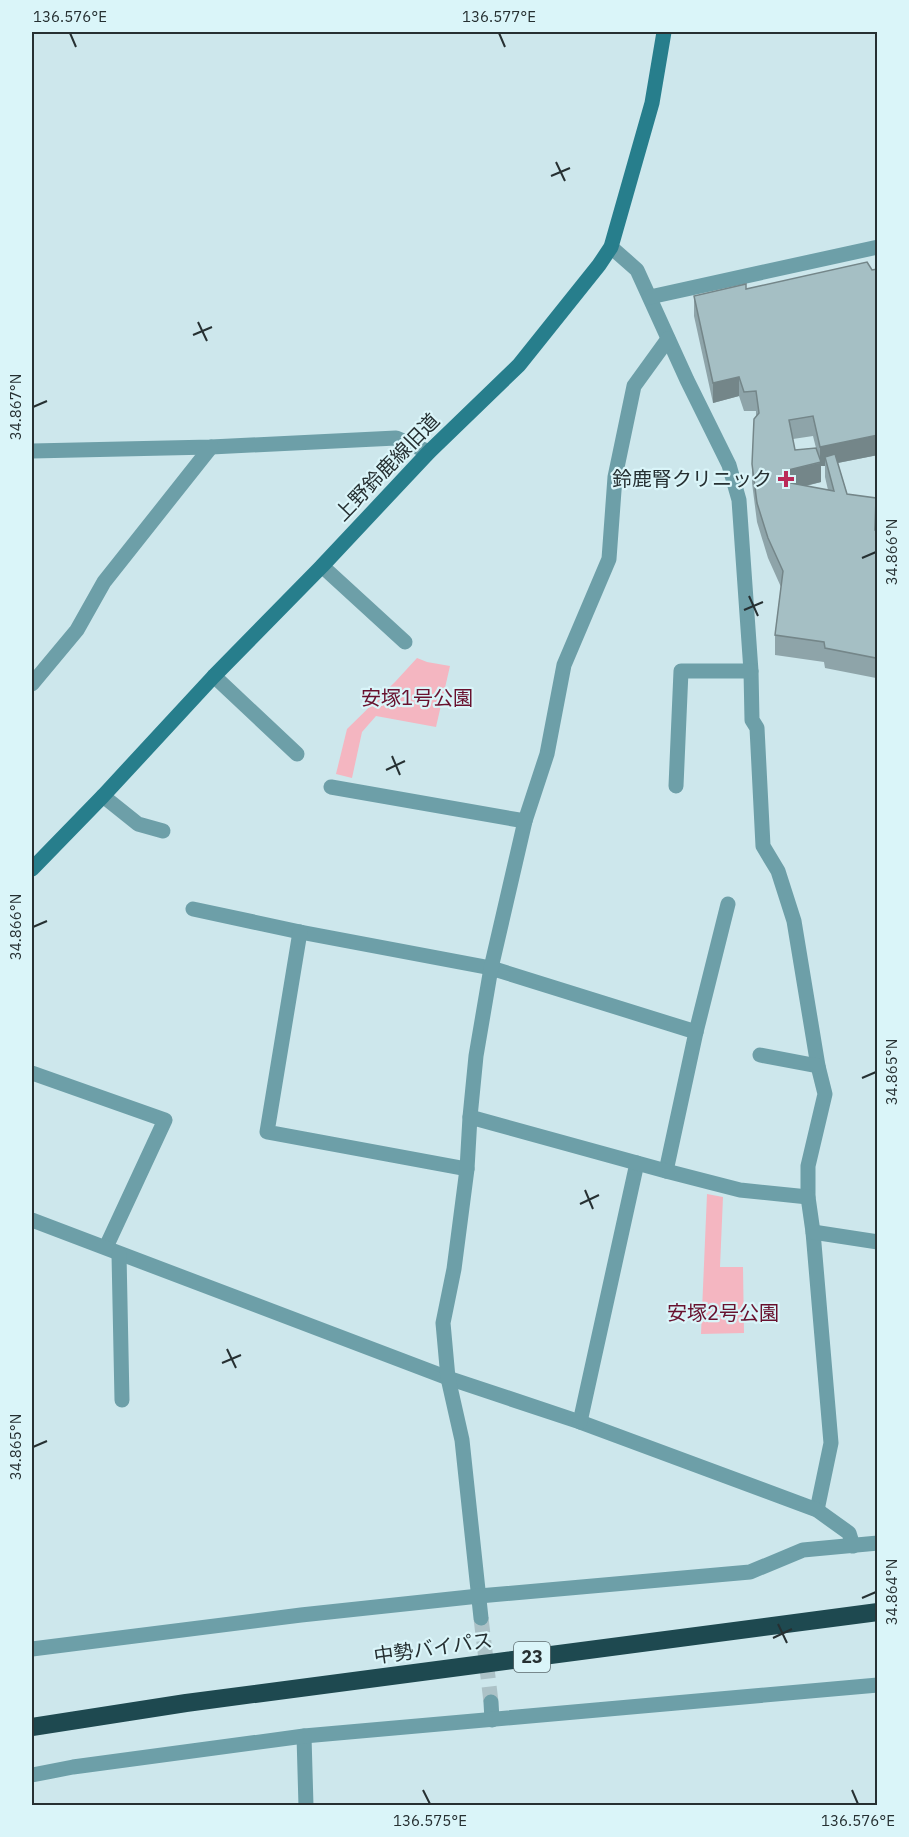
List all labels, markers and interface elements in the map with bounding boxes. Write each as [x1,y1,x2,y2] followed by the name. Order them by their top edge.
[33,7,107,26] text: 136.576°E
[462,7,536,26] text: 136.577°E
[6,374,25,440] text: 34.867°N
[328,407,445,526] street label: 上野鈴鹿線旧道
[612,465,772,492] place label: 鈴鹿腎クリニック
[777,470,795,488] marker: 鈴鹿腎クリニック
[882,519,901,585] text: 34.866°N
[361,684,473,711] park label: 安塚1号公園
[6,894,25,960] text: 34.866°N
[882,1039,901,1105] text: 34.865°N
[667,1299,779,1326] park label: 安塚2号公園
[6,1414,25,1480] text: 34.865°N
[882,1559,901,1625] text: 34.864°N
[372,1626,494,1669] street label: 中勢バイパス
[514,1642,550,1672] road number: 23
[393,1811,467,1830] text: 136.575°E
[821,1811,895,1830] text: 136.576°E

